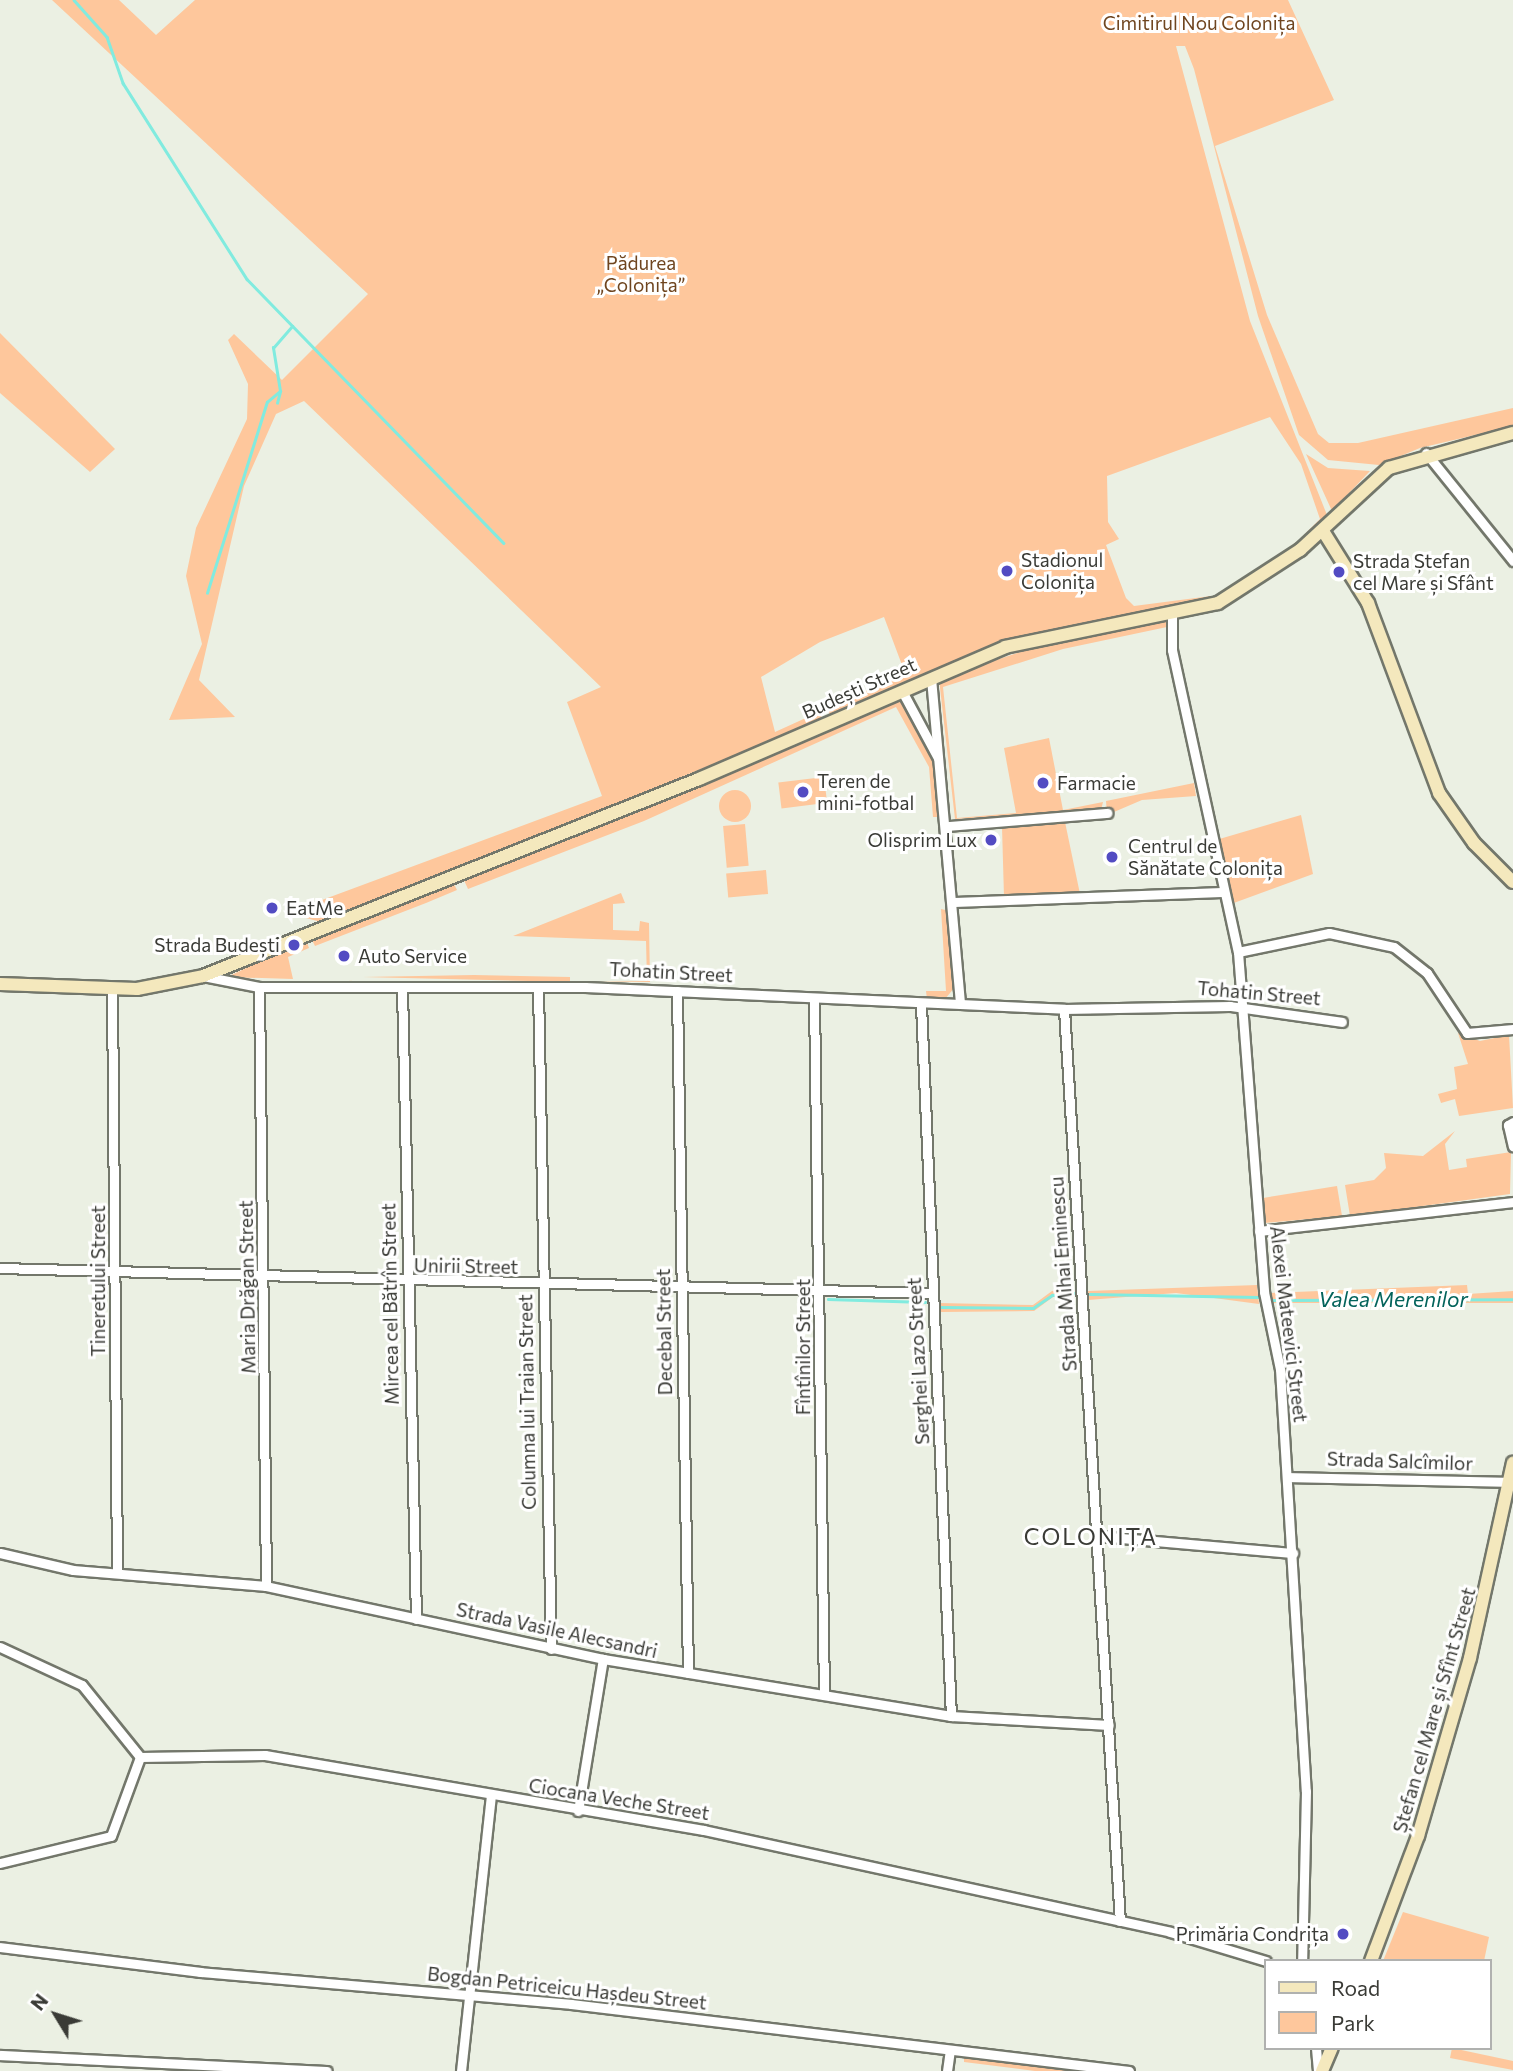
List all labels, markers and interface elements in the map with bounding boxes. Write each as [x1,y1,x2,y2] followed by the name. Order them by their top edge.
[1103,12,1295,34] park label: Cimitirul Nou Colonița
[597,252,685,296] park label: Pădurea „Colonița”
[1021,549,1103,593] place label: Stadionul Colonița
[1353,550,1494,594] place label: Strada Ștefan cel Mare și Sfânt
[999,563,1015,579] marker: Stadionul Colonița
[1331,564,1347,580] marker: Strada Ștefan cel Mare și Sfânt
[798,653,920,723] street label: Budești Street
[817,770,914,814] place label: Teren de mini-fotbal
[1057,772,1136,794] place label: Farmacie
[1035,775,1051,791] marker: Farmacie
[795,784,811,800] marker: Teren de mini-fotbal
[868,829,977,851] place label: Olisprim Lux
[983,832,999,848] marker: Olisprim Lux
[1128,835,1283,879] place label: Centrul de Sănătate Colonița
[1102,847,1122,867] marker: Centrul de Sănătate Colonița
[286,897,343,919] place label: EatMe
[264,900,280,916] marker: EatMe
[154,934,280,956] place label: Strada Budești
[286,937,302,953] marker: Strada Budești
[358,945,467,967] place label: Auto Service
[336,948,352,964] marker: Auto Service
[609,957,733,987] street label: Tohatin Street
[1196,976,1322,1010] street label: Tohatin Street
[1045,1176,1081,1372] street label: Strada Mihai Eminescu
[234,1200,260,1374] street label: Maria Drăgan Street
[377,1203,403,1405] street label: Mircea cel Bătrîn Street
[87,1205,109,1357] street label: Tineretului Street
[1266,1224,1312,1424] street label: Alexei Mateevici Street
[414,1254,518,1278] street label: Unirii Street
[651,1268,677,1396] street label: Decebal Street
[902,1277,934,1445] street label: Serghei Lazo Street
[792,1279,814,1415] street label: Fîntînilor Street
[1318,1286,1468,1312] water label: Valea Merenilor
[514,1294,540,1510] street label: Columna lui Traian Street
[1327,1447,1473,1475] street label: Strada Salcîmilor
[1025,1522,1157,1550] district label: COLONIȚA
[1388,1585,1480,1835] street label: Ștefan cel Mare și Sfînt Street
[454,1598,660,1662] street label: Strada Vasile Alecsandri
[527,1773,711,1825] street label: Ciocana Veche Street
[1176,1923,1329,1945] place label: Primăria Condrița
[1335,1926,1351,1942] marker: Primăria Condrița
[1264,1959,1492,2050] legend
[426,1962,708,2014] street label: Bogdan Petriceicu Hașdeu Street
[1331,1975,1380,2000] text: Road
[21,1980,91,2050] north arrow
[26,1989,53,2014] text: N
[1331,2010,1375,2035] text: Park

